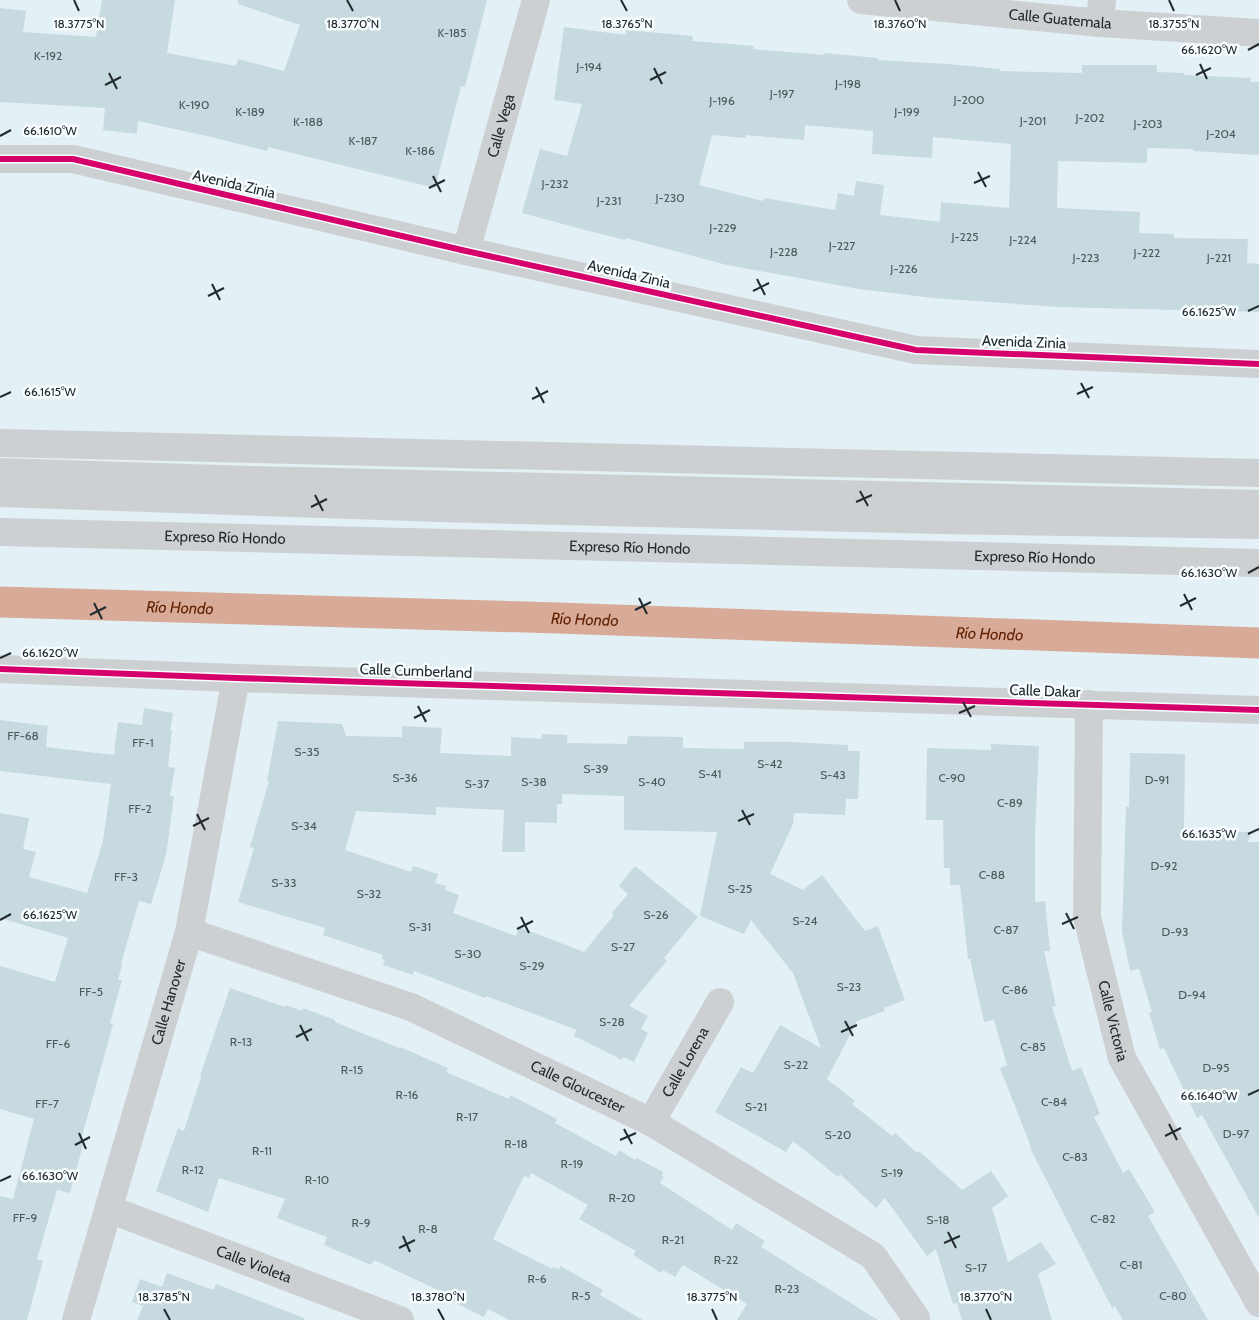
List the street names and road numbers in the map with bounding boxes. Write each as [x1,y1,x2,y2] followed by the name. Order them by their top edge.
[1008,5,1113,33] street label: Calle Guatemala
[484,91,519,160] street label: Calle Vega
[191,166,278,202] street label: Avenida Zinia
[586,256,673,292] street label: Avenida Zinia
[982,332,1067,352] street label: Avenida Zinia
[164,527,286,548] street label: Expreso Río Hondo
[569,537,691,558] street label: Expreso Río Hondo
[974,547,1096,568] street label: Expreso Río Hondo
[359,660,473,682] street label: Calle Cumberland
[1009,681,1081,701] street label: Calle Dakar
[148,957,190,1047] street label: Calle Hanover
[1094,979,1132,1064] street label: Calle Victoria
[658,1023,713,1100] street label: Calle Lorena
[528,1057,628,1117] street label: Calle Gloucester
[214,1242,295,1287] street label: Calle Violeta

